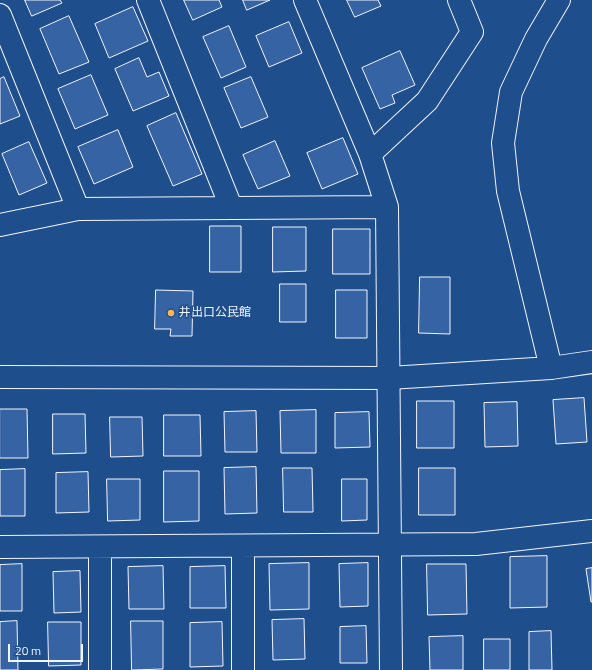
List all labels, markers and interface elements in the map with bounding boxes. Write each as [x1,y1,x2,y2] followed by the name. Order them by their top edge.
[179,306,251,320] place label: 井出口公民館
[166,308,176,318] marker: 井出口公民館
[10,636,85,662] scale bar
[15,641,41,660] text: 20 m

